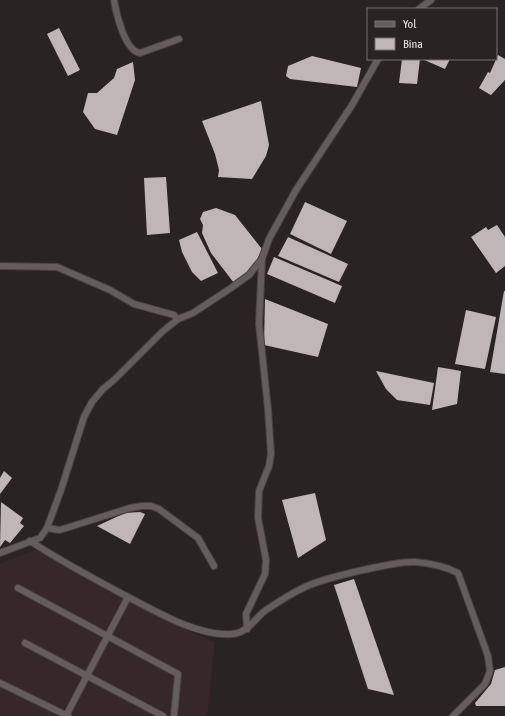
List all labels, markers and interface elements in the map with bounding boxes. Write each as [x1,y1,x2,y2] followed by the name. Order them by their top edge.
[367,8,497,60] legend
[403,17,417,31] text: Yol
[403,37,423,51] text: Bina

